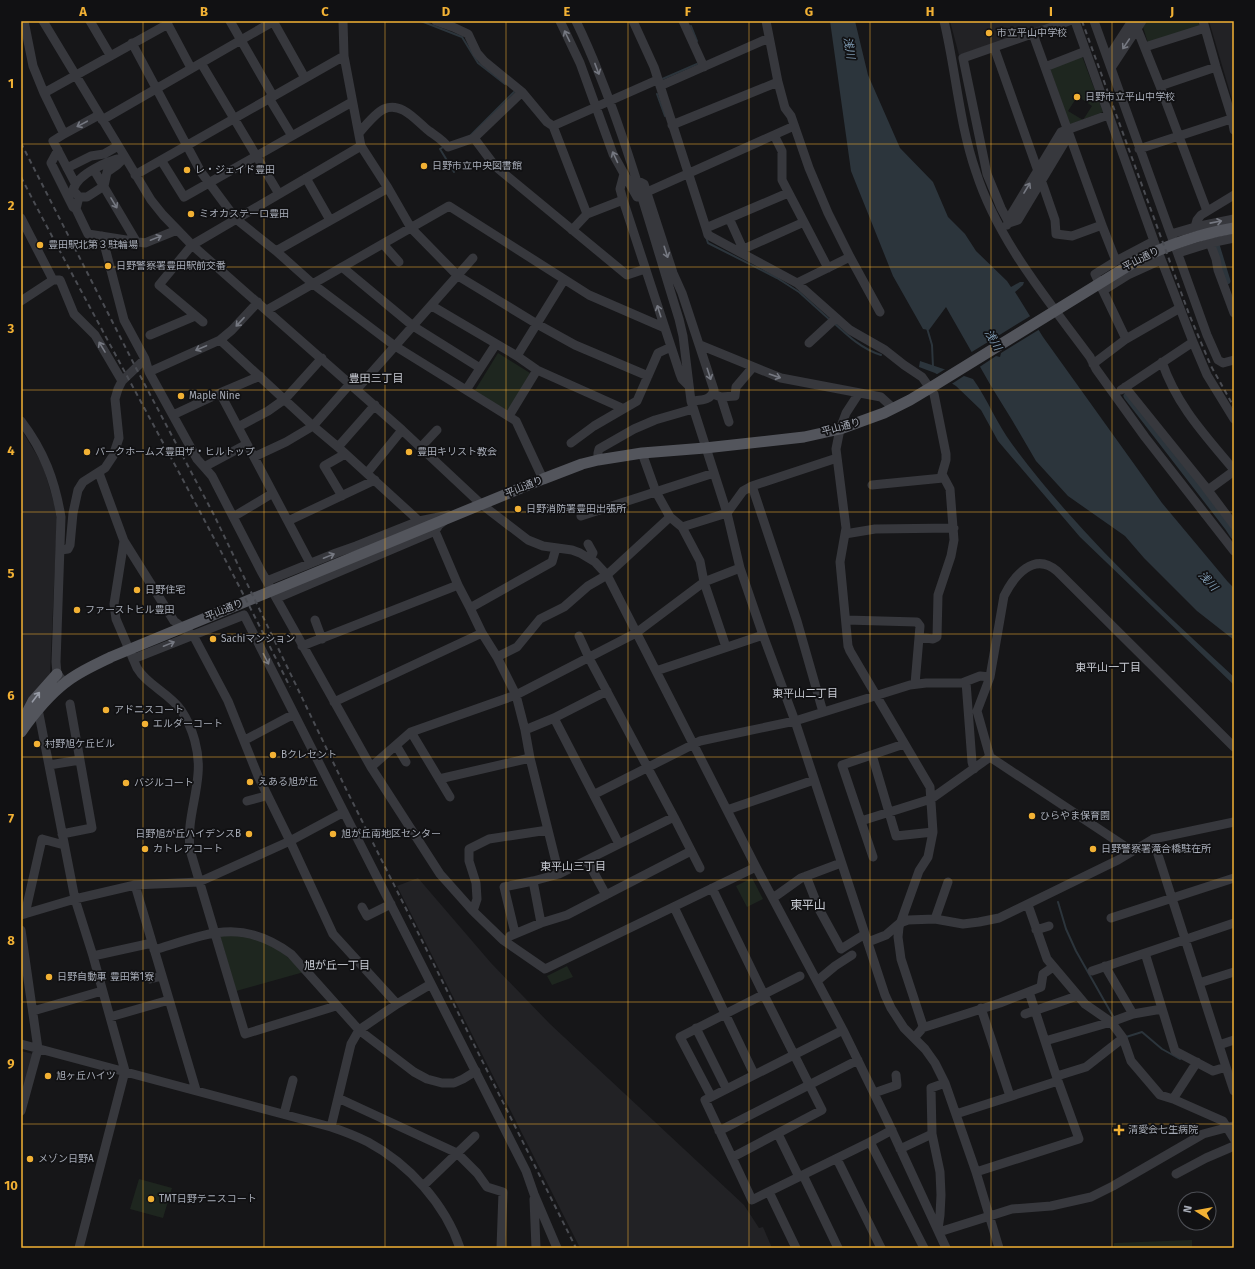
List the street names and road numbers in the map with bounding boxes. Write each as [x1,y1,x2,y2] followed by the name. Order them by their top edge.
[1120,245,1162,273] street label: 平山通り
[820,416,862,438] street label: 平山通り
[503,474,545,500] street label: 平山通り
[203,597,245,623] street label: 平山通り

